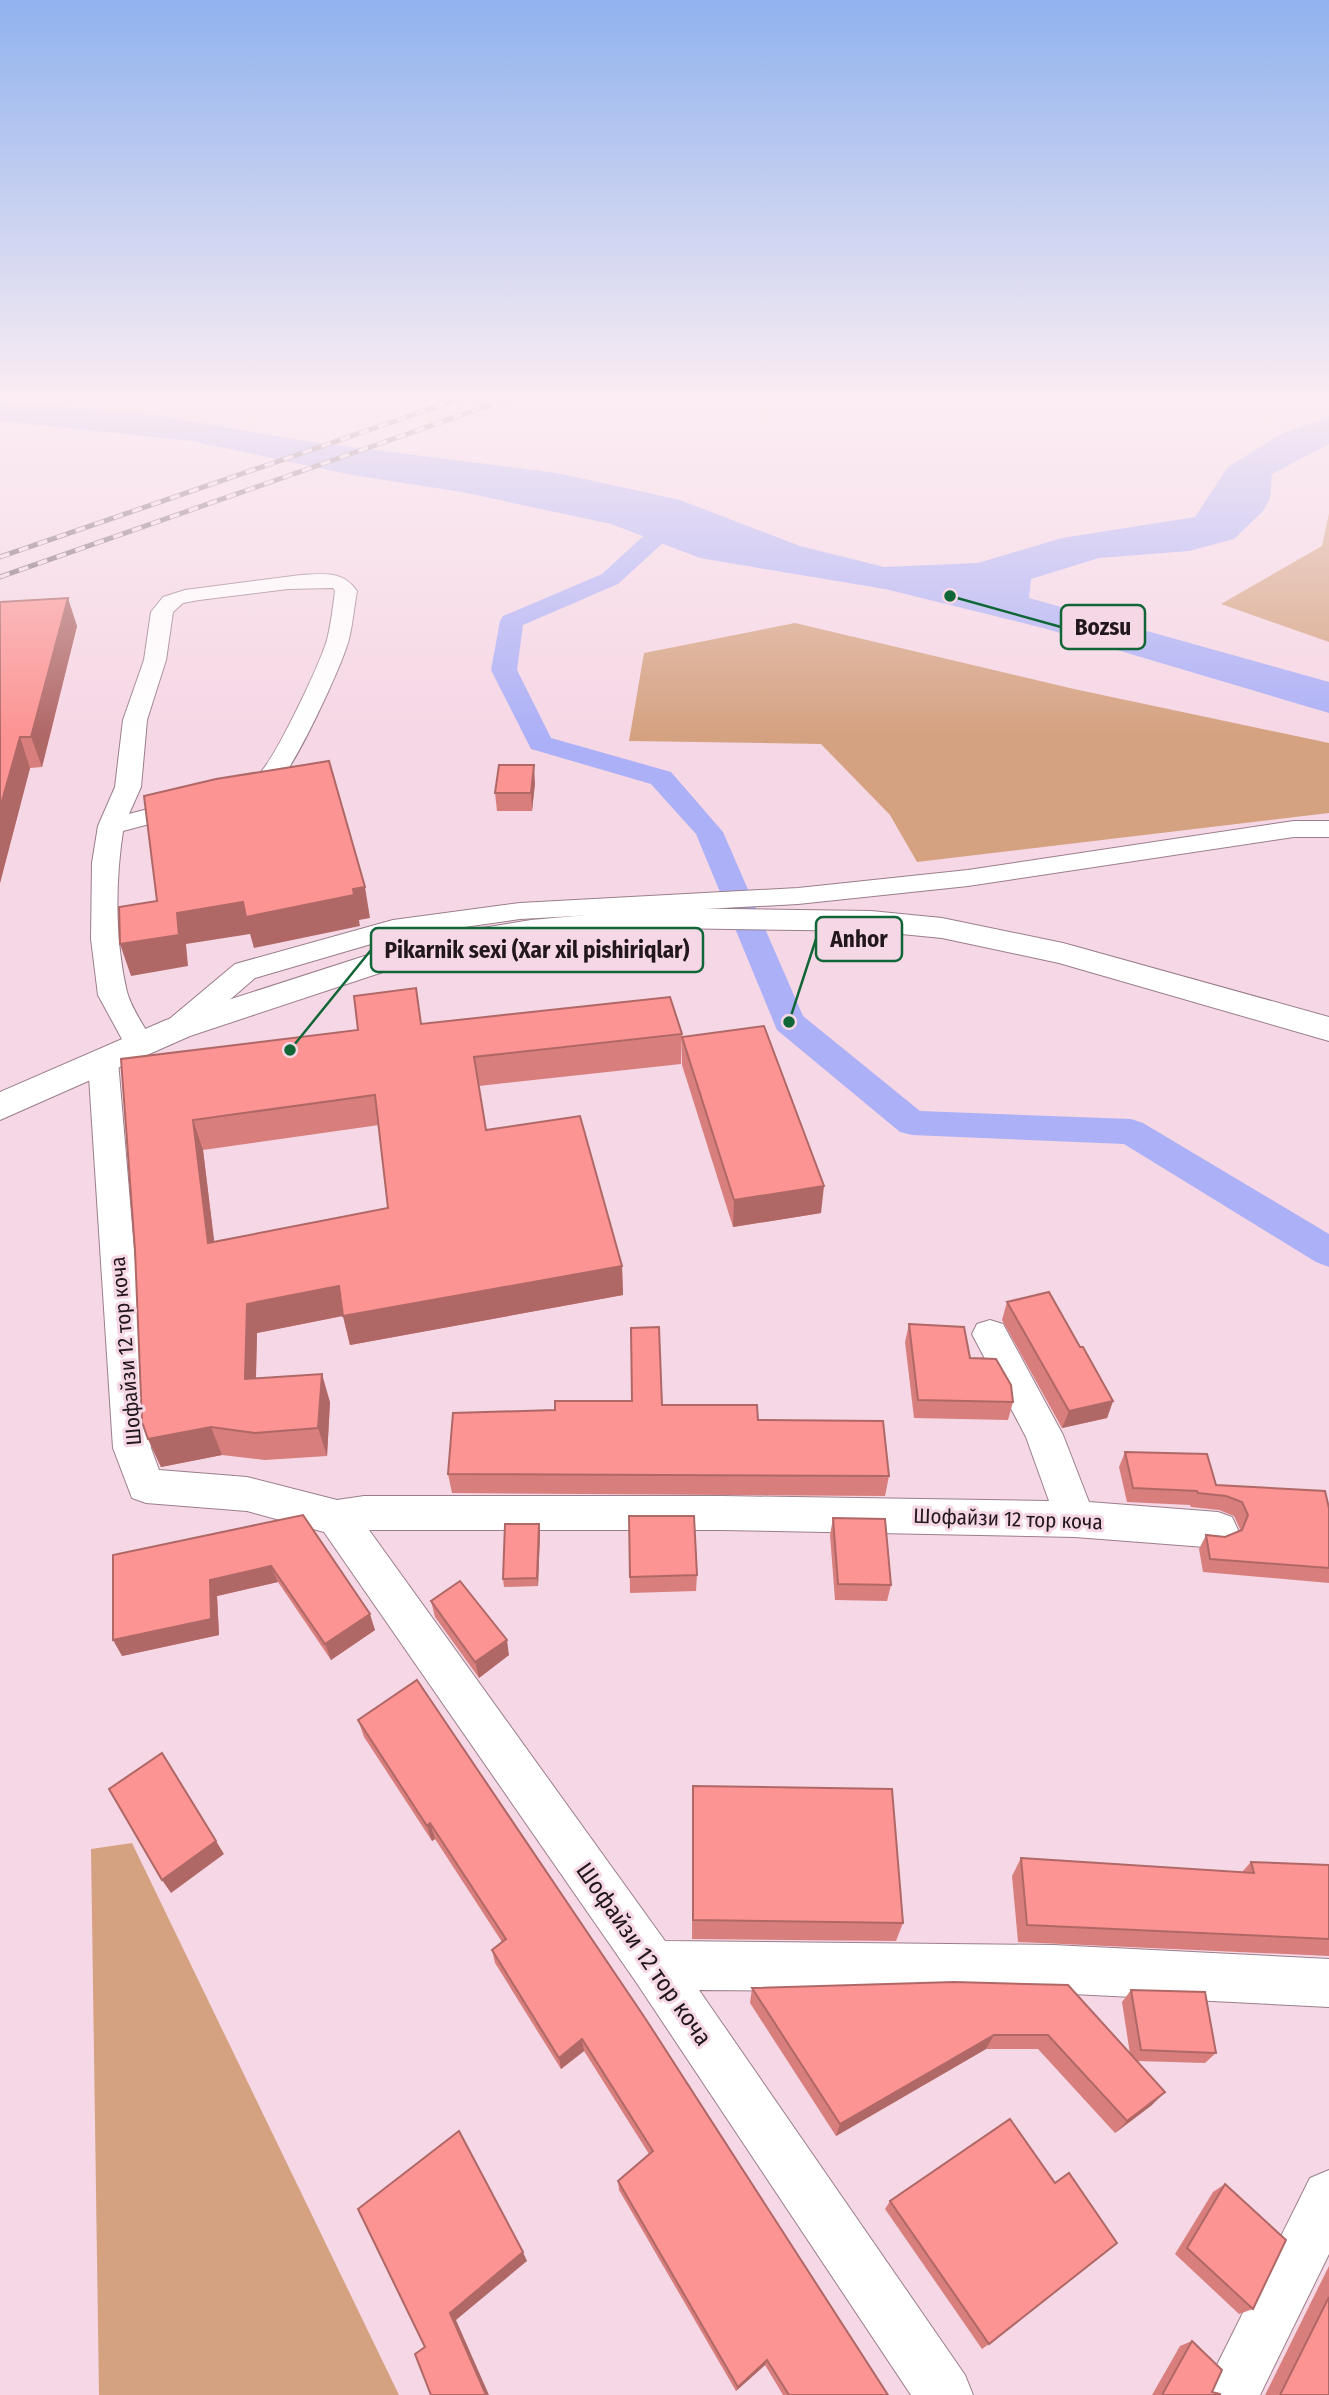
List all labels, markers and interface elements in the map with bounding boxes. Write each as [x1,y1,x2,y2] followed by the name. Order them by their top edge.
[1061,605,1145,649] callout: Bozsu
[1075,613,1131,641] text: Bozsu
[816,917,902,961] callout: Anhor
[829,925,888,953] text: Anhor
[371,928,703,972] callout: Pikarnik sexi (Xar xil pishiriqlar)
[385,936,690,964] text: Pikarnik sexi (Xar xil pishiriqlar)
[105,1255,147,1447] street label: Шофайзи 12 тор коча
[913,1503,1103,1535] street label: Шофайзи 12 тор коча
[570,1857,718,2051] street label: Шофайзи 12 тор коча

